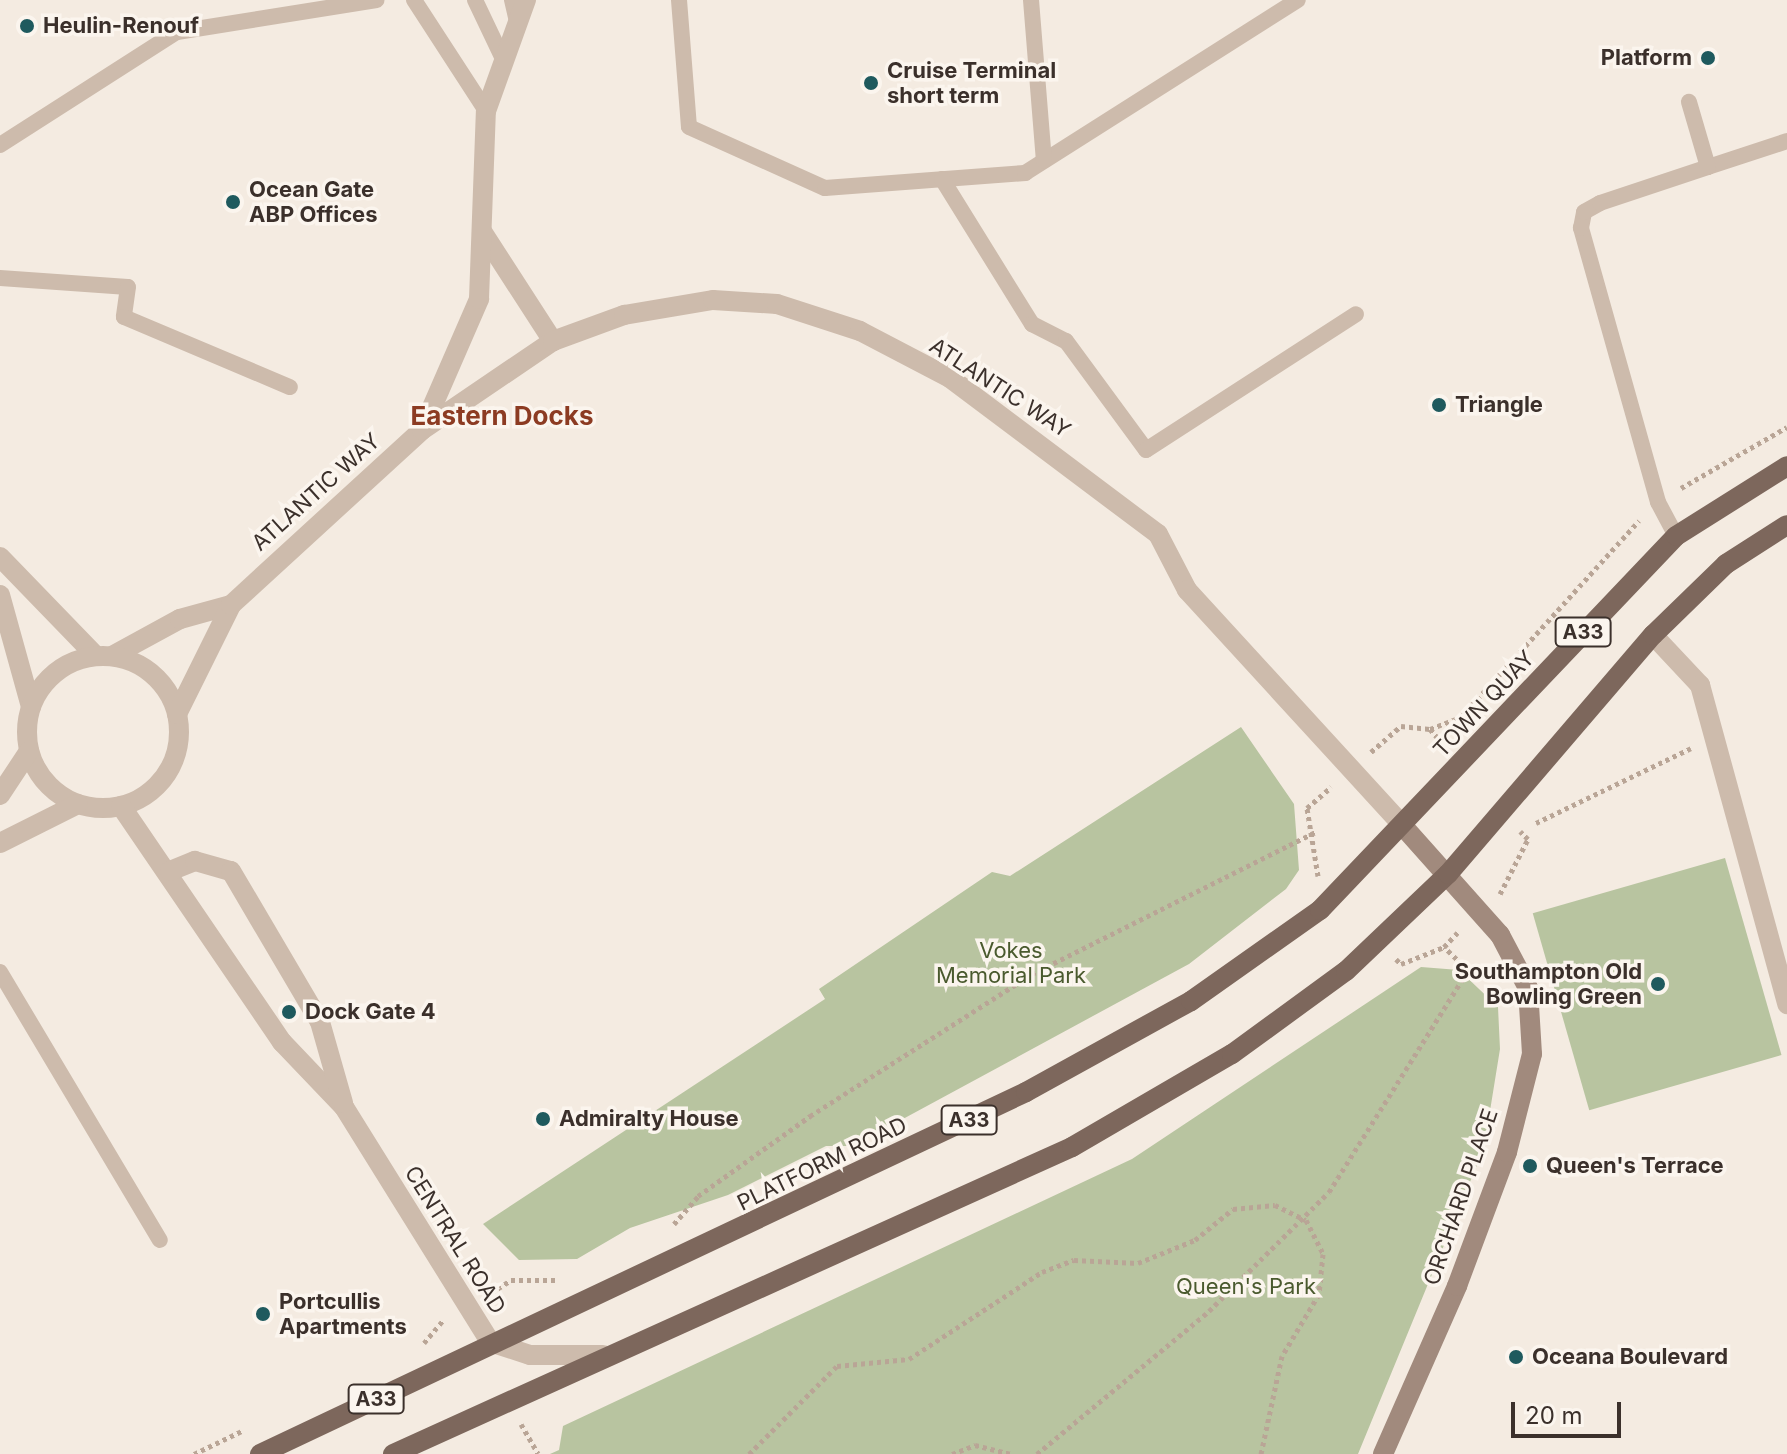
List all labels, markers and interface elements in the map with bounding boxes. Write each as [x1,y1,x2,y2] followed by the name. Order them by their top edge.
[43,13,199,39] place label: Heulin-Renouf
[18,17,36,35] marker: Heulin-Renouf
[1601,45,1692,71] place label: Platform
[1699,49,1717,67] marker: Platform
[887,57,1056,108] place label: Cruise Terminal short term
[862,74,880,92] marker: Cruise Terminal short term
[249,176,378,228] place label: Ocean Gate ABP Offices
[224,193,242,211] marker: Ocean Gate ABP Offices
[924,333,1076,443] street label: ATLANTIC WAY
[1455,392,1543,418] place label: Triangle
[1430,396,1448,414] marker: Triangle
[411,400,593,432] district label: Eastern Docks
[247,428,385,556] street label: ATLANTIC WAY
[1553,616,1613,648] road number: A33
[1428,645,1540,763] street label: TOWN QUAY
[936,937,1086,988] park label: Vokes Memorial Park
[1455,958,1642,1010] place label: Southampton Old Bowling Green
[1649,975,1667,993] marker: Southampton Old Bowling Green
[305,999,436,1025] place label: Dock Gate 4
[280,1003,298,1021] marker: Dock Gate 4
[939,1104,999,1136] road number: A33
[1418,1105,1504,1289] street label: ORCHARD PLACE
[559,1106,739,1132] place label: Admiralty House
[534,1110,552,1128] marker: Admiralty House
[733,1112,911,1216] street label: PLATFORM ROAD
[1546,1153,1724,1179] place label: Queen's Terrace
[1521,1157,1539,1175] marker: Queen's Terrace
[399,1161,511,1319] street label: CENTRAL ROAD
[1176,1274,1316,1300] park label: Queen's Park
[279,1288,407,1340] place label: Portcullis Apartments
[254,1305,272,1323] marker: Portcullis Apartments
[1532,1344,1728,1370] place label: Oceana Boulevard
[1507,1348,1525,1366] marker: Oceana Boulevard
[346,1383,406,1415] road number: A33
[1515,1386,1625,1436] scale bar
[1525,1401,1583,1430] text: 20 m

